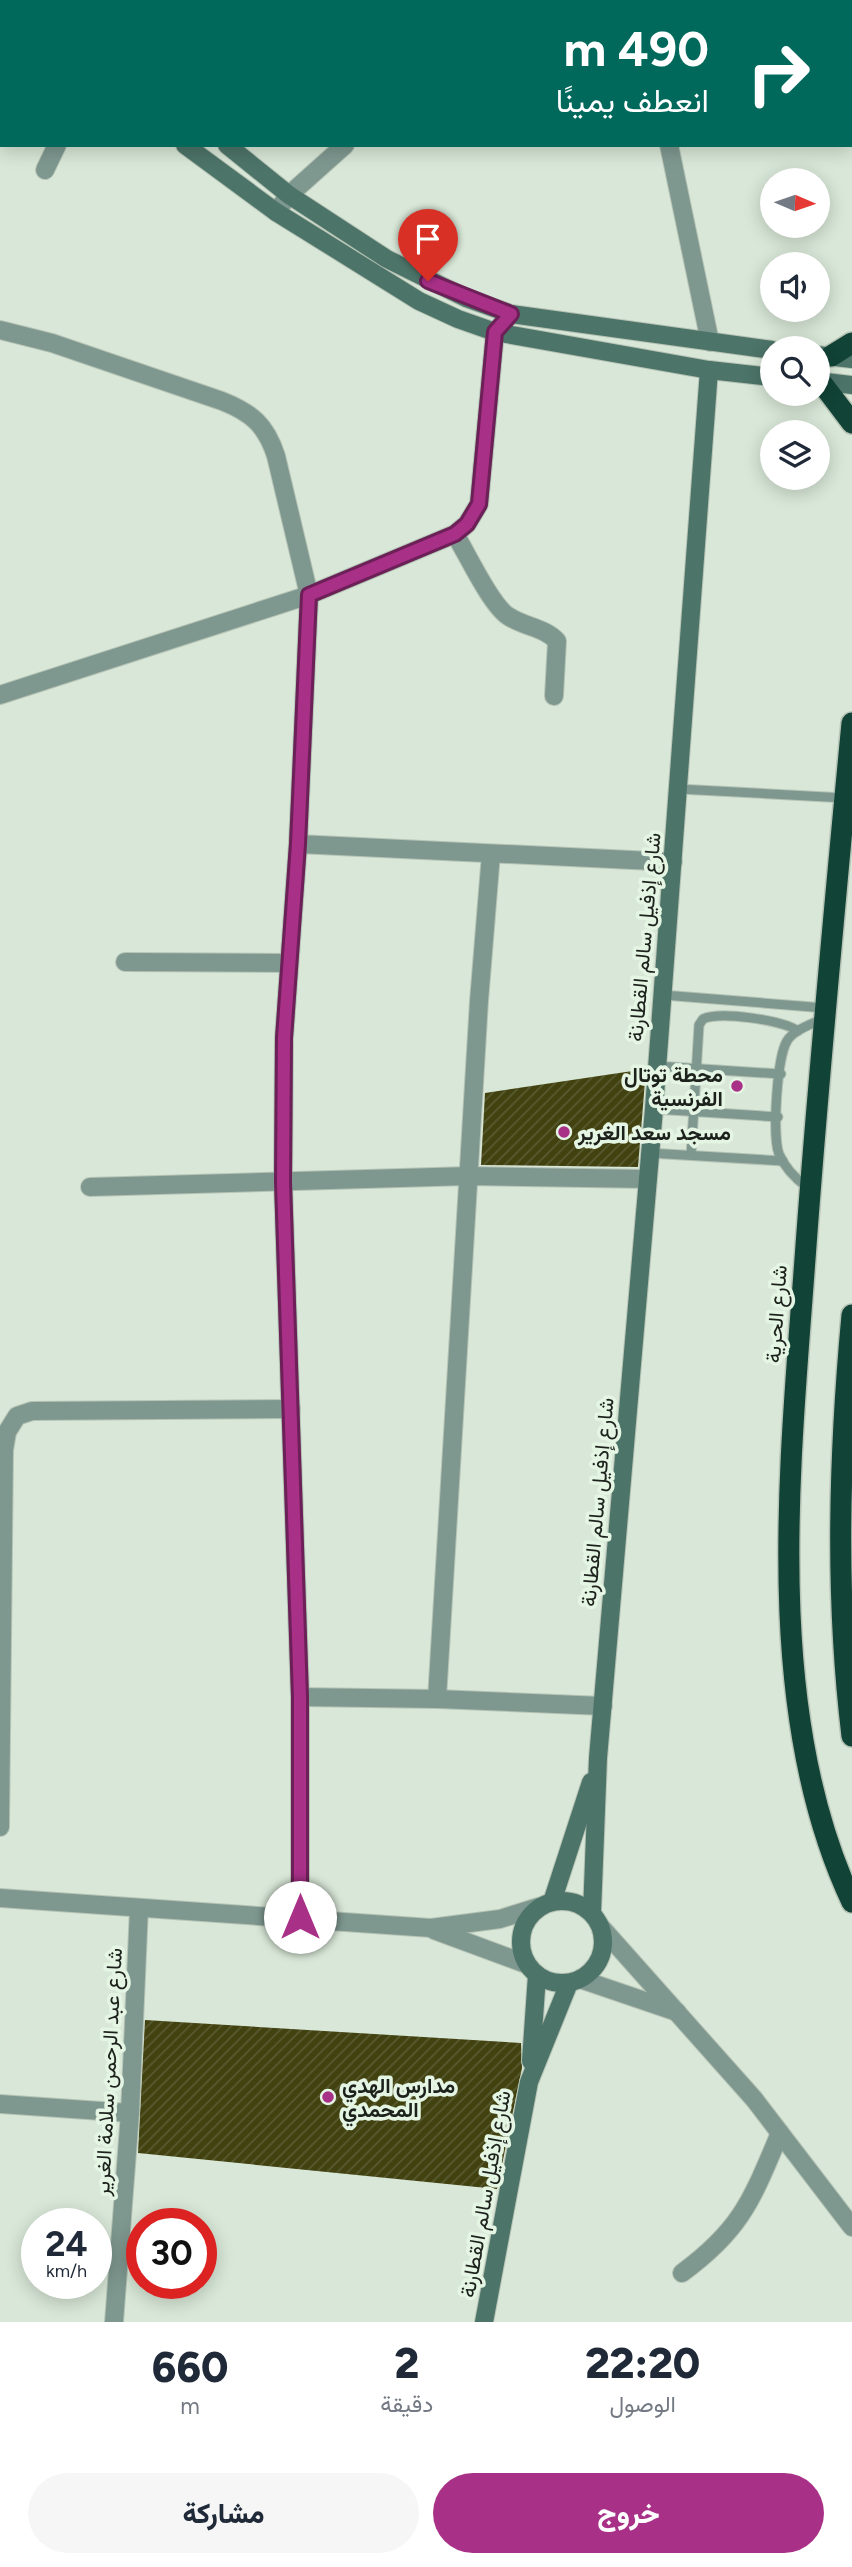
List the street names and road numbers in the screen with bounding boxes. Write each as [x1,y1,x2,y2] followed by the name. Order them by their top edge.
[622,831,668,1043] street label: شارع إذفيل سالم القطارنة
[760,1264,794,1364] street label: شارع الحرية
[575,1396,621,1608] street label: شارع إذفيل سالم القطارنة
[89,1947,129,2198] street label: شارع عبد الرحمن سلامة الغرير
[454,2089,517,2300] street label: شارع إذفيل سالم القطارنة

